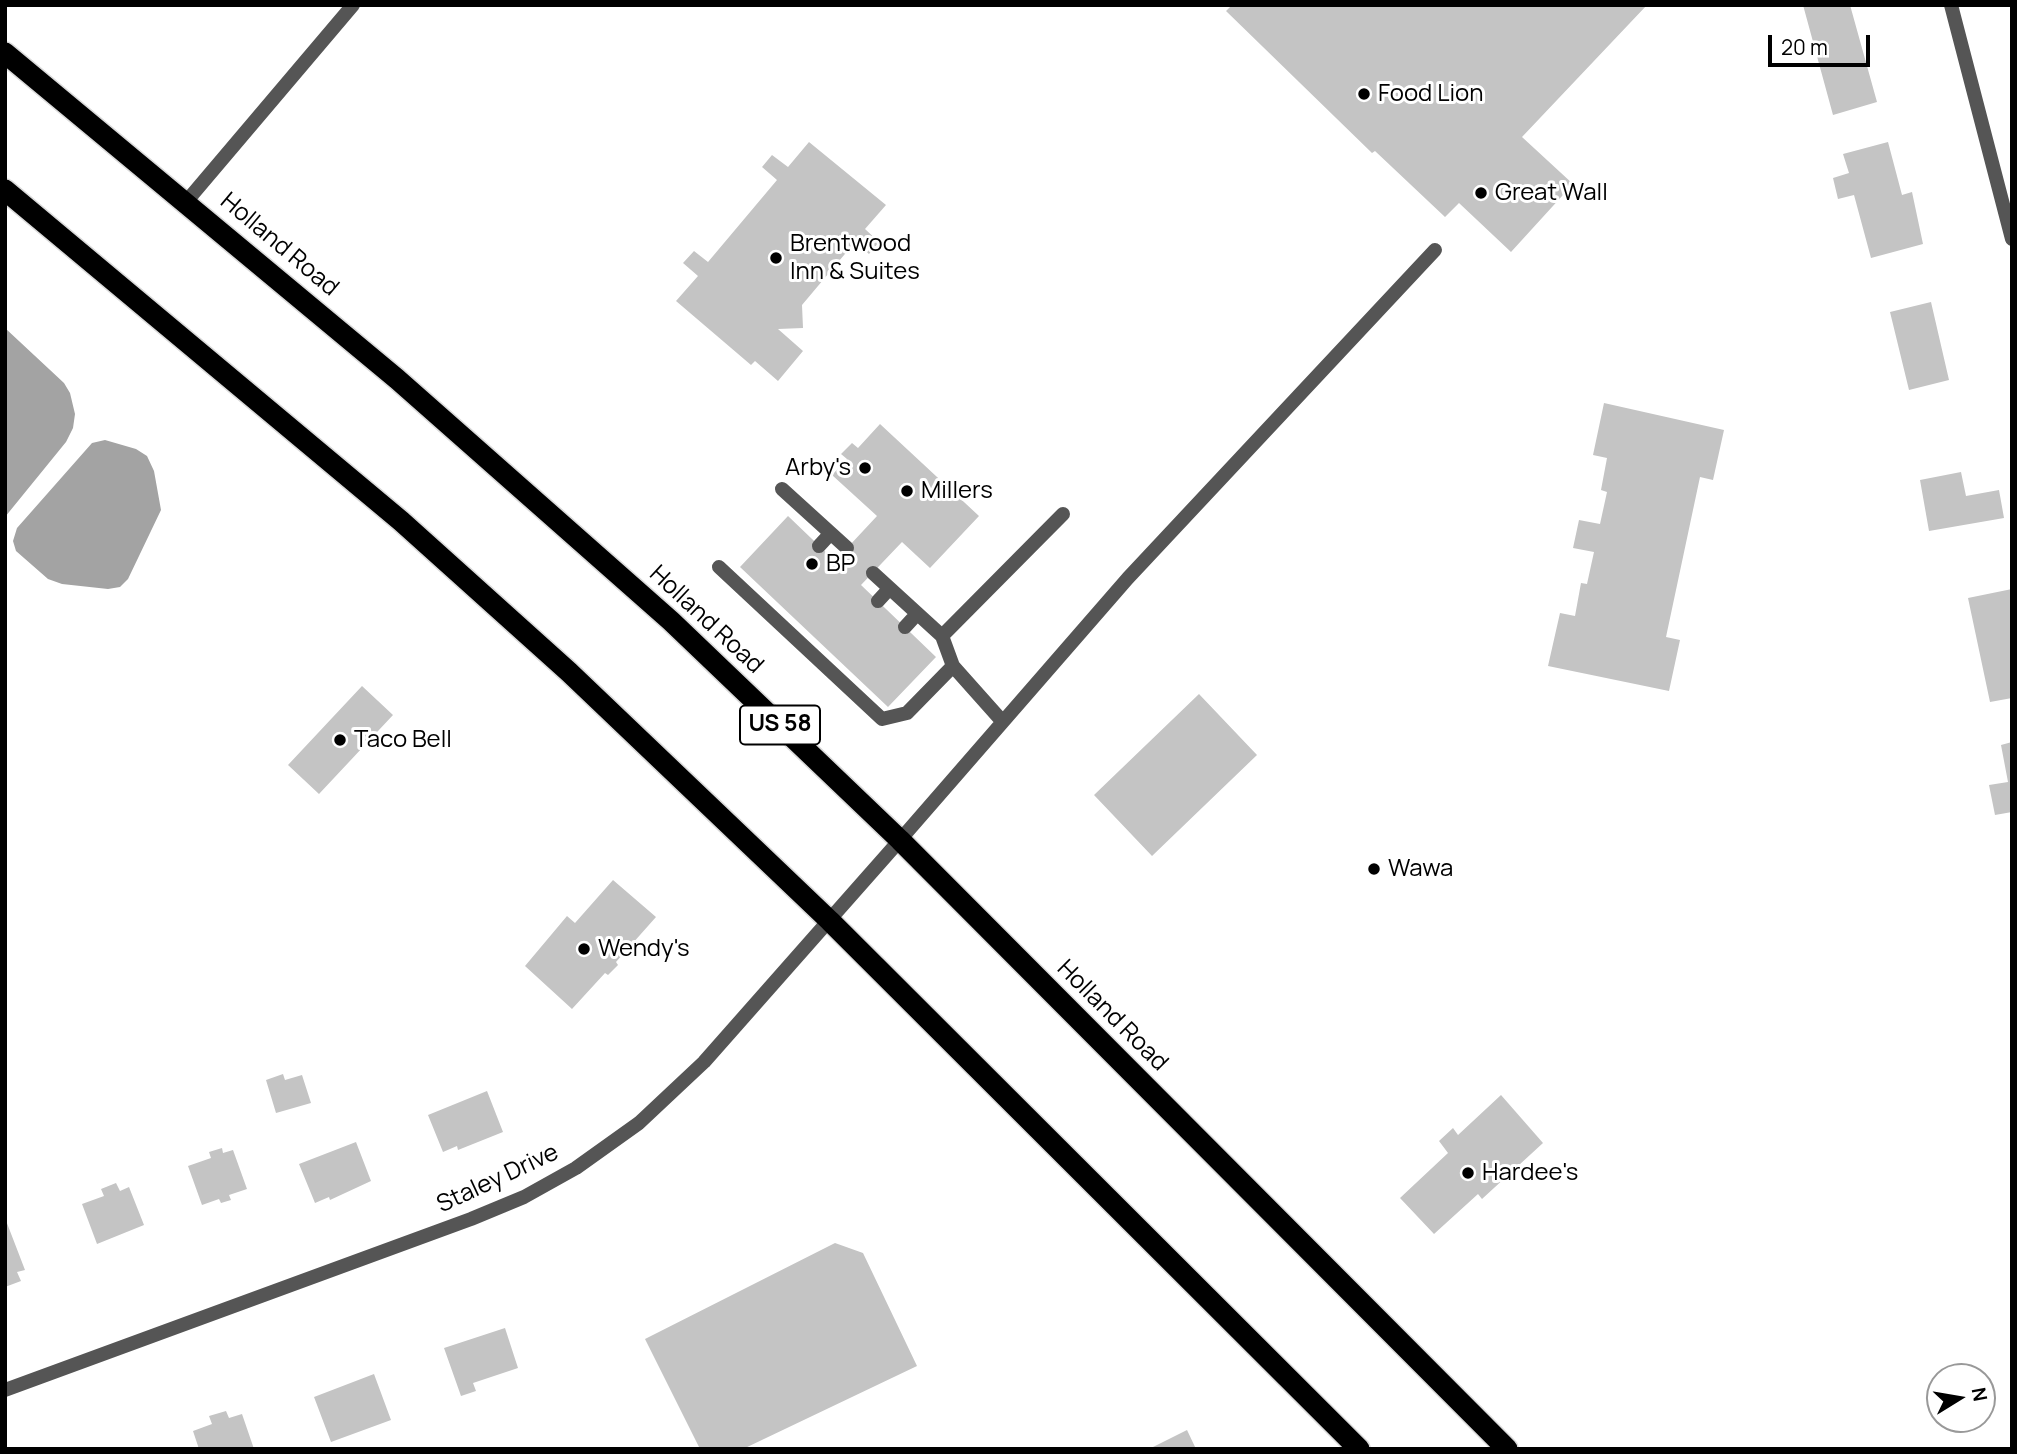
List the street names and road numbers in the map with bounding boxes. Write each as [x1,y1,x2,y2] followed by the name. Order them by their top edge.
[214,187,344,303] street label: Holland Road
[643,560,769,680] street label: Holland Road
[740,706,820,744] road number: US 58
[1050,954,1174,1078] street label: Holland Road
[433,1138,563,1220] street label: Staley Drive

